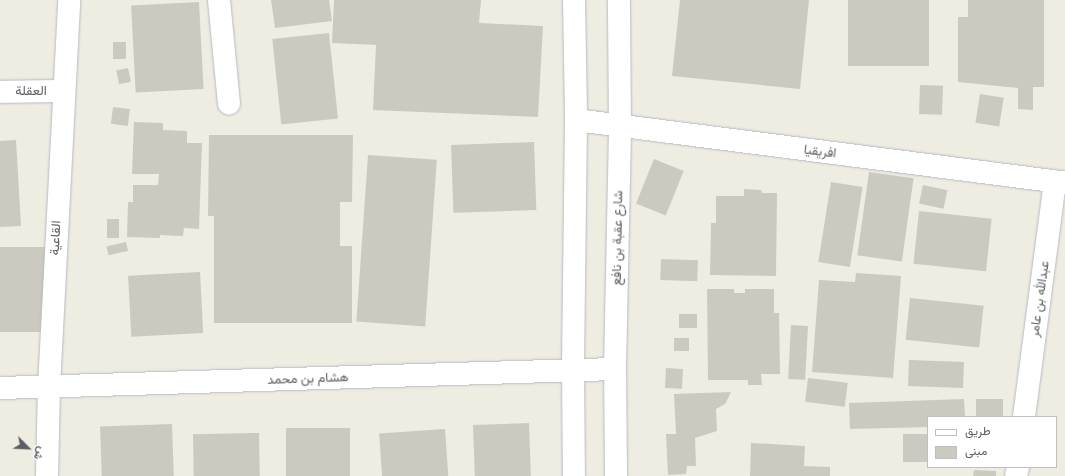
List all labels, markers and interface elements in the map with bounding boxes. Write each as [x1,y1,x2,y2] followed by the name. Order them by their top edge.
[15,83,47,99] street label: العقلة
[803,142,837,162] street label: افريقيا
[609,190,627,286] street label: شارع عقبة بن نافع
[47,220,65,256] street label: القاعية
[1027,260,1053,338] street label: عبدالله بن عامر
[267,370,349,388] street label: هشام بن محمد
[927,416,1057,468] legend
[965,424,990,438] text: طريق
[8,428,48,468] north arrow
[31,444,48,462] text: ش
[965,444,987,458] text: مبنى

